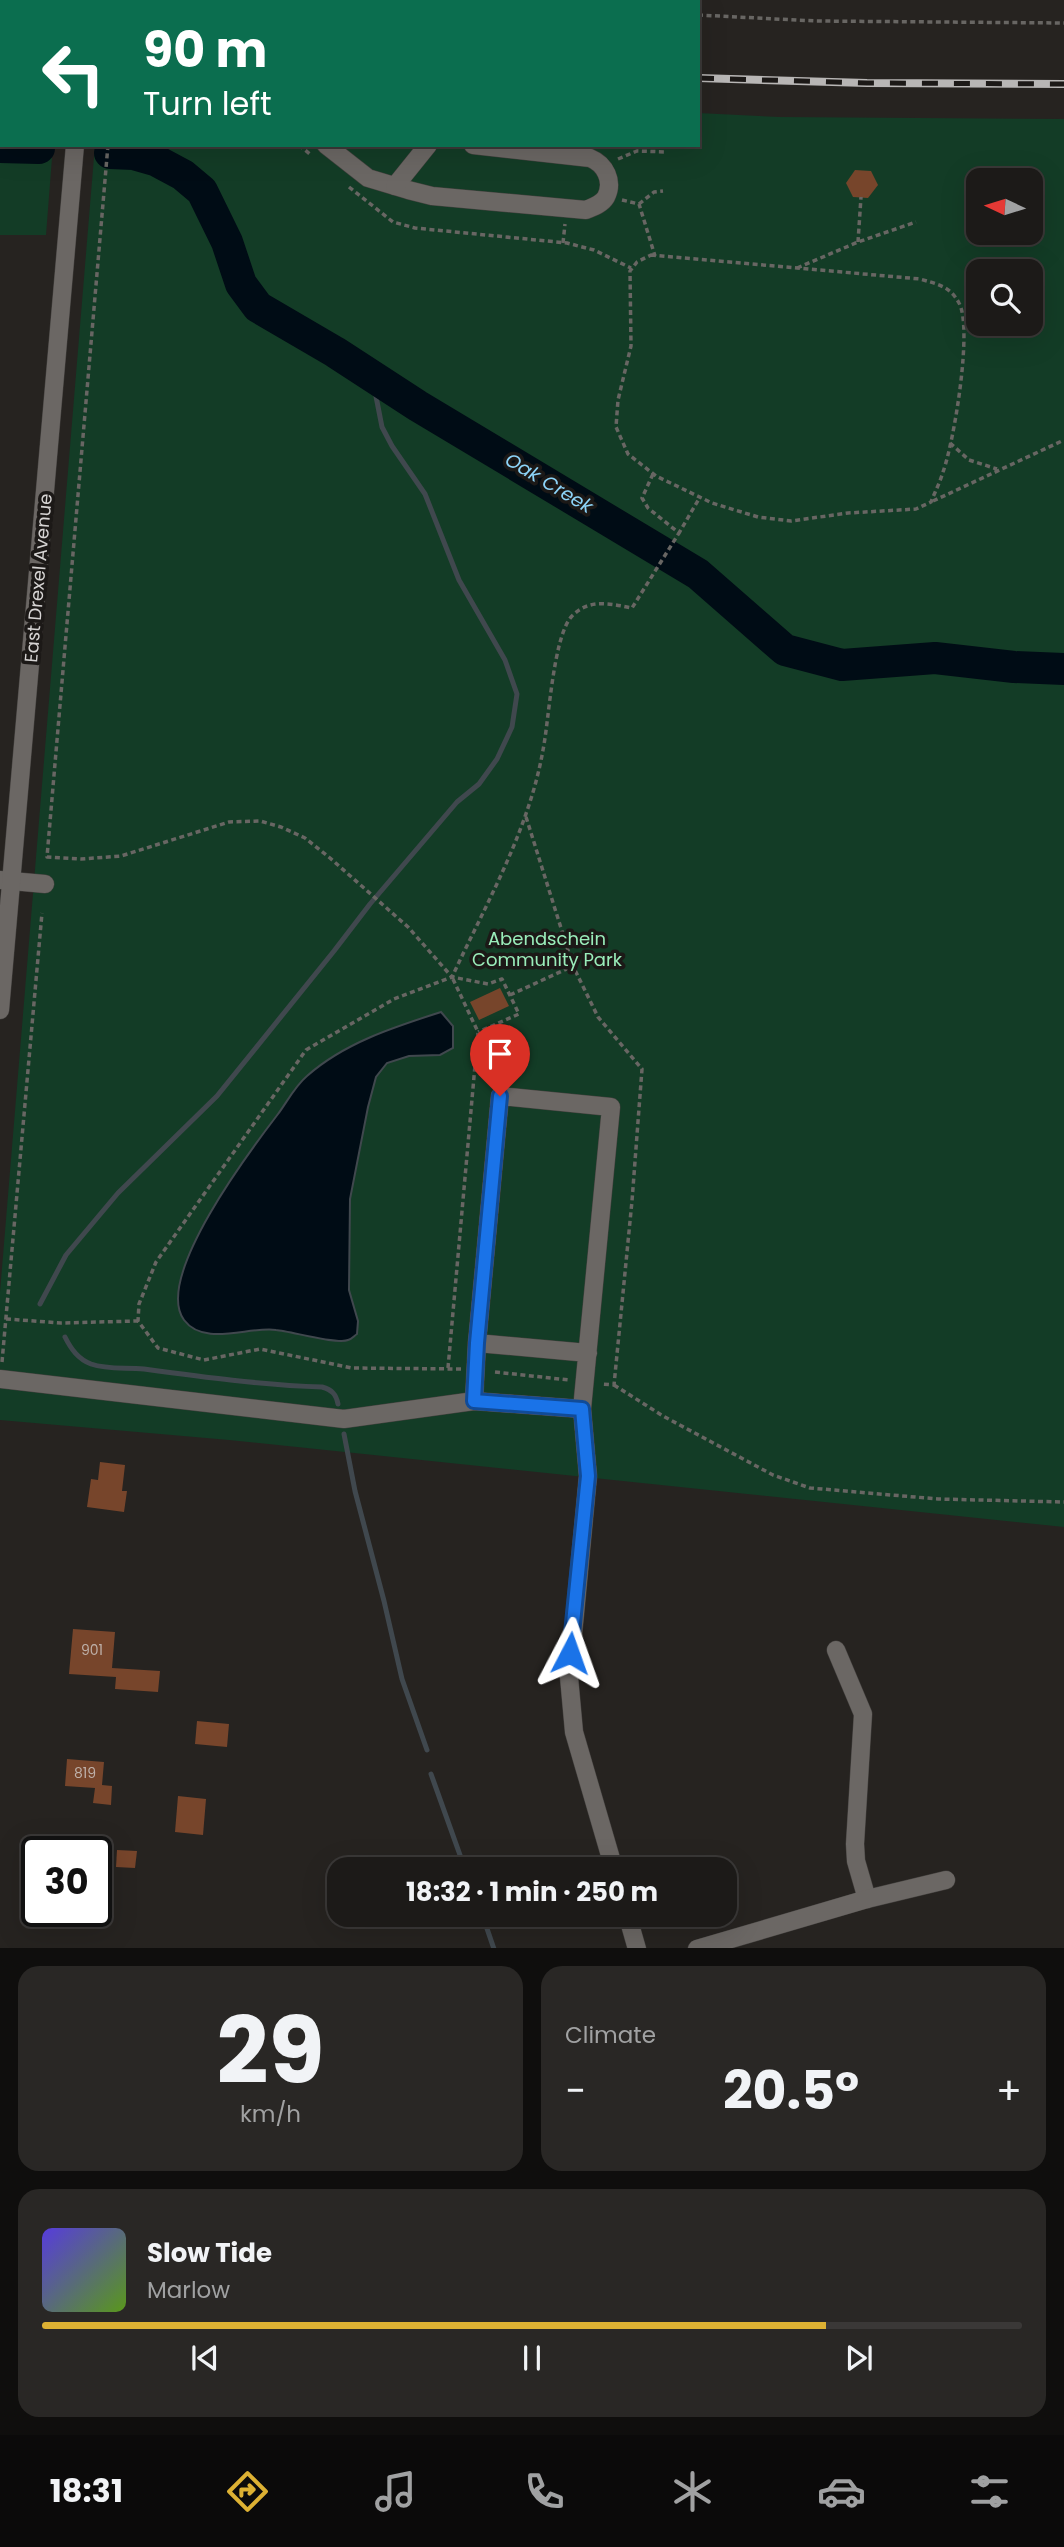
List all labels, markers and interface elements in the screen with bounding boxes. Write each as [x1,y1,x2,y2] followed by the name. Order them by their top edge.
[143,16,267,84] text: 90 m
[28,28,119,119] icon: left
[143,81,272,126] text: Turn left
[966,168,1043,245] north arrow
[966,168,1043,336] map controls
[966,259,1043,336] button: search
[500,446,599,521] water label: Oak Creek
[18,493,58,663] street label: East Drexel Avenue
[472,926,623,972] park label: Abendschein Community Park
[470,1024,530,1096] pin
[481,1035,519,1073] icon: arrive
[533,1616,607,1690] position arrow
[81,1640,103,1660] house number: 901
[74,1763,96,1783] house number: 819
[21,1836,112,1927] speed limit sign: 30
[406,1874,658,1910] text: 18:32 · 1 min · 250 m
[217,1987,324,2115] text: 29
[565,2019,656,2051] text: Climate
[723,2054,859,2127] text: 20.5°
[565,2064,586,2117] text: −
[996,2064,1022,2117] text: +
[240,2098,301,2130] text: km/h
[147,2235,272,2271] text: Slow Tide
[147,2274,230,2306] text: Marlow
[186,2339,224,2377] icon: previous
[513,2339,551,2377] icon: pause
[840,2339,878,2377] icon: next
[223,2467,272,2516] icon: directions
[371,2467,420,2516] icon: music
[520,2467,569,2516] icon: phone
[668,2467,717,2516] icon: climate
[817,2467,866,2516] icon: car
[965,2467,1014,2516] icon: filters
[50,2468,123,2513] text: 18:31

